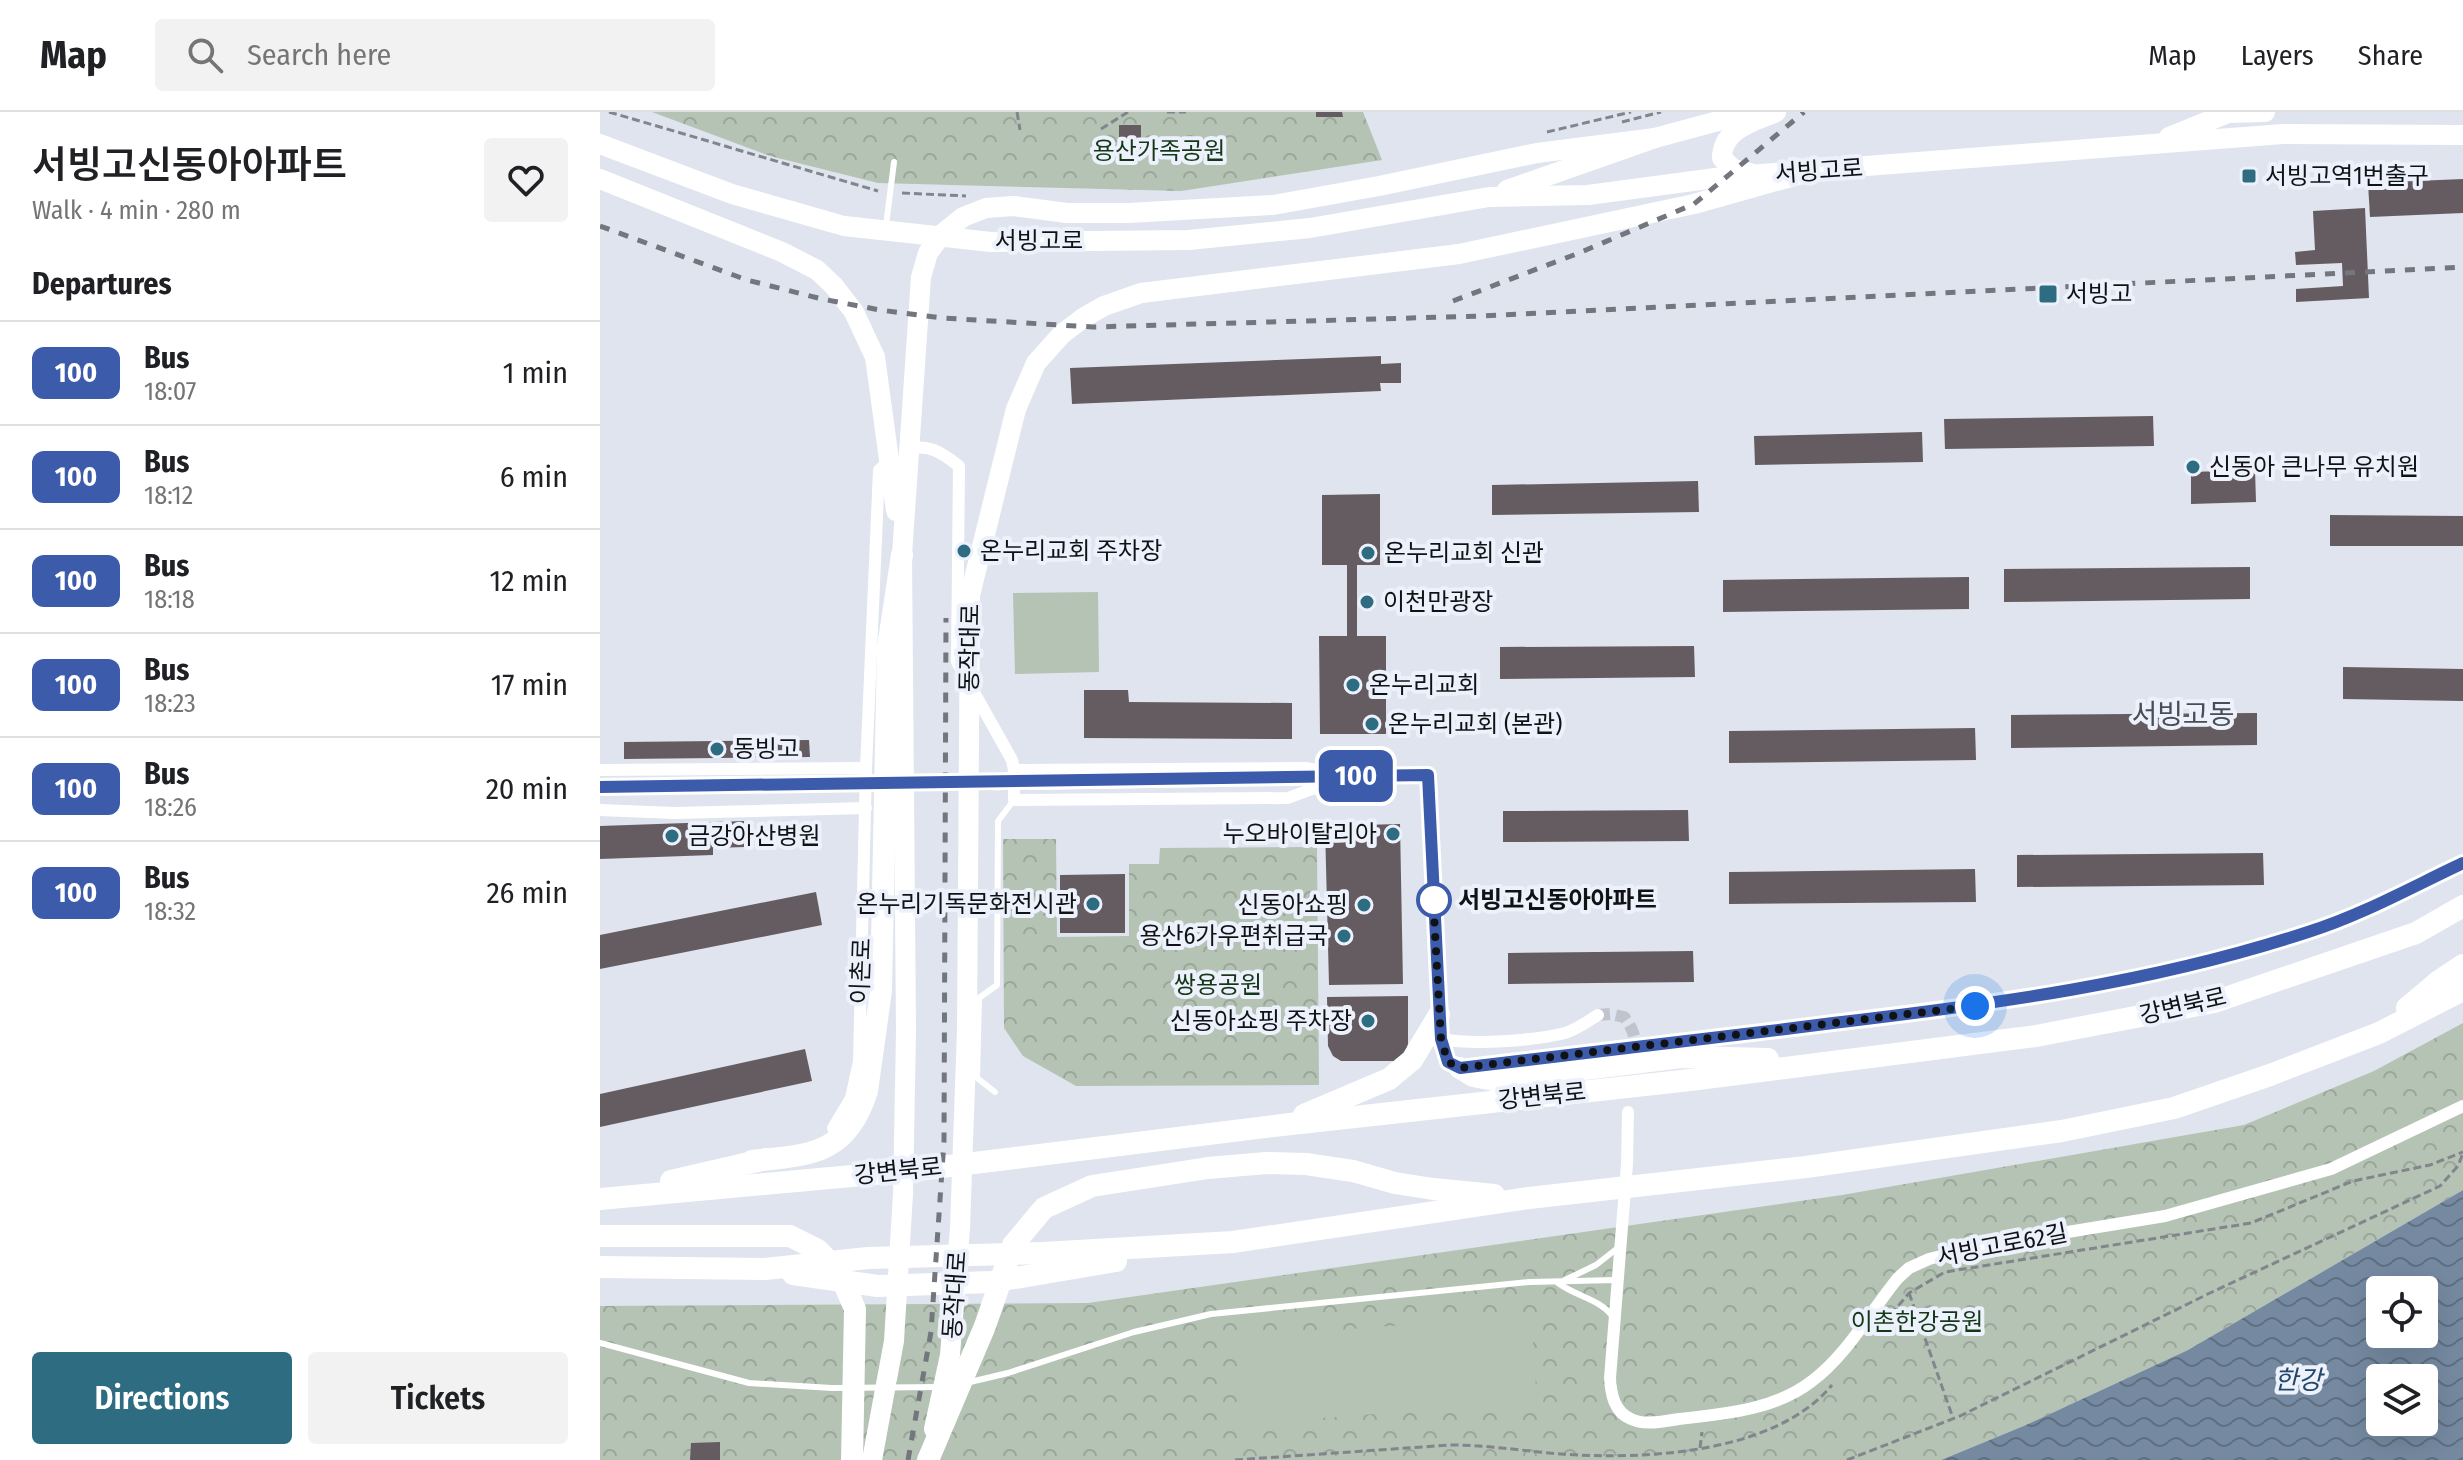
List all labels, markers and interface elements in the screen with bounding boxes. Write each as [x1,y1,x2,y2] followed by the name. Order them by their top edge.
[155,19,715,91] search box
[40,32,107,78] text: Map
[183,33,227,77] icon: search
[247,37,391,73] text: Search here
[2148,39,2197,72] text: Map
[2241,39,2314,72] text: Layers
[2358,39,2423,72] text: Share
[1093,137,1225,165] park label: 용산가족공원
[484,138,568,222] button: heart
[32,142,347,188] text: 서빙고신동아아파트
[1774,154,1864,188] street label: 서빙고로
[2265,162,2429,190] place label: 서빙고역1번출구
[2240,167,2258,185] marker: 서빙고역1번출구
[32,195,241,226] text: Walk · 4 min · 280 m
[995,227,1083,255] street label: 서빙고로
[32,266,172,302] text: Departures
[2066,280,2132,308] place label: 서빙고
[2037,283,2059,305] marker: 서빙고
[144,340,189,376] text: Bus
[503,355,568,391] text: 1 min
[55,356,97,389] text: 100
[144,376,196,407] text: 18:07
[144,444,189,480] text: Bus
[2209,453,2419,481] place label: 신동아 큰나무 유치원
[2184,458,2202,476] marker: 신동아 큰나무 유치원
[500,459,568,495] text: 6 min
[55,460,97,493] text: 100
[144,480,193,511] text: 18:12
[980,537,1162,565] place label: 온누리교회 주차장
[1384,539,1544,567] place label: 온누리교회 신관
[955,542,973,560] marker: 온누리교회 주차장
[1359,544,1377,562] marker: 온누리교회 신관
[144,548,189,584] text: Bus
[490,563,568,599] text: 12 min
[55,564,97,597] text: 100
[144,584,195,615] text: 18:18
[1383,588,1493,616] place label: 이천만광장
[1358,593,1376,611] marker: 이천만광장
[955,604,985,692] street label: 동작대로
[144,652,189,688] text: Bus
[491,667,568,703] text: 17 min
[55,668,97,701] text: 100
[1369,671,1479,699] place label: 온누리교회
[1344,676,1362,694] marker: 온누리교회
[144,688,196,719] text: 18:23
[2131,698,2235,731] district label: 서빙고동
[1388,710,1562,738] place label: 온누리교회 (본관)
[1363,715,1381,733] marker: 온누리교회 (본관)
[733,735,799,763] place label: 동빙고
[708,740,726,758] marker: 동빙고
[1310,750,1402,802] line badge: 100
[144,756,189,792] text: Bus
[1335,759,1377,792] text: 100
[486,771,568,807] text: 20 min
[55,772,97,805] text: 100
[144,792,197,823] text: 18:26
[1222,820,1377,848] place label: 누오바이탈리아
[688,822,820,850] place label: 금강아산병원
[1384,825,1402,843] marker: 누오바이탈리아
[663,827,681,845] marker: 금강아산병원
[144,860,189,896] text: Bus
[486,875,568,911] text: 26 min
[55,876,97,909] text: 100
[1417,883,1451,917] marker: 서빙고신동아아파트
[1458,886,1657,914] place label: 서빙고신동아아파트
[856,890,1077,918] place label: 온누리기독문화전시관
[1238,891,1348,919] place label: 신동아쇼핑
[1084,895,1102,913] marker: 온누리기독문화전시관
[144,896,196,927] text: 18:32
[1355,896,1373,914] marker: 신동아쇼핑
[1139,922,1328,950] place label: 용산6가우편취급국
[1335,927,1353,945] marker: 용산6가우편취급국
[846,937,876,1005] street label: 이촌로
[1174,971,1262,999] park label: 쌍용공원
[2137,982,2229,1030] street label: 강변북로
[1955,986,1995,1026] your location
[1170,1007,1352,1035] place label: 신동아쇼핑 주차장
[1359,1012,1377,1030] marker: 신동아쇼핑 주차장
[1497,1077,1587,1115] street label: 강변북로
[853,1152,943,1190] street label: 강변북로
[1934,1219,2070,1271] street label: 서빙고로62길
[938,1250,972,1340] street label: 동작대로
[2366,1276,2438,1436] map controls
[2366,1276,2438,1348] button: locate
[1851,1308,1983,1336] park label: 이촌한강공원
[32,1352,292,1444] button: Directions
[308,1352,568,1444] button: Tickets
[2366,1364,2438,1436] button: layers
[2274,1365,2325,1396] water label: 한강

